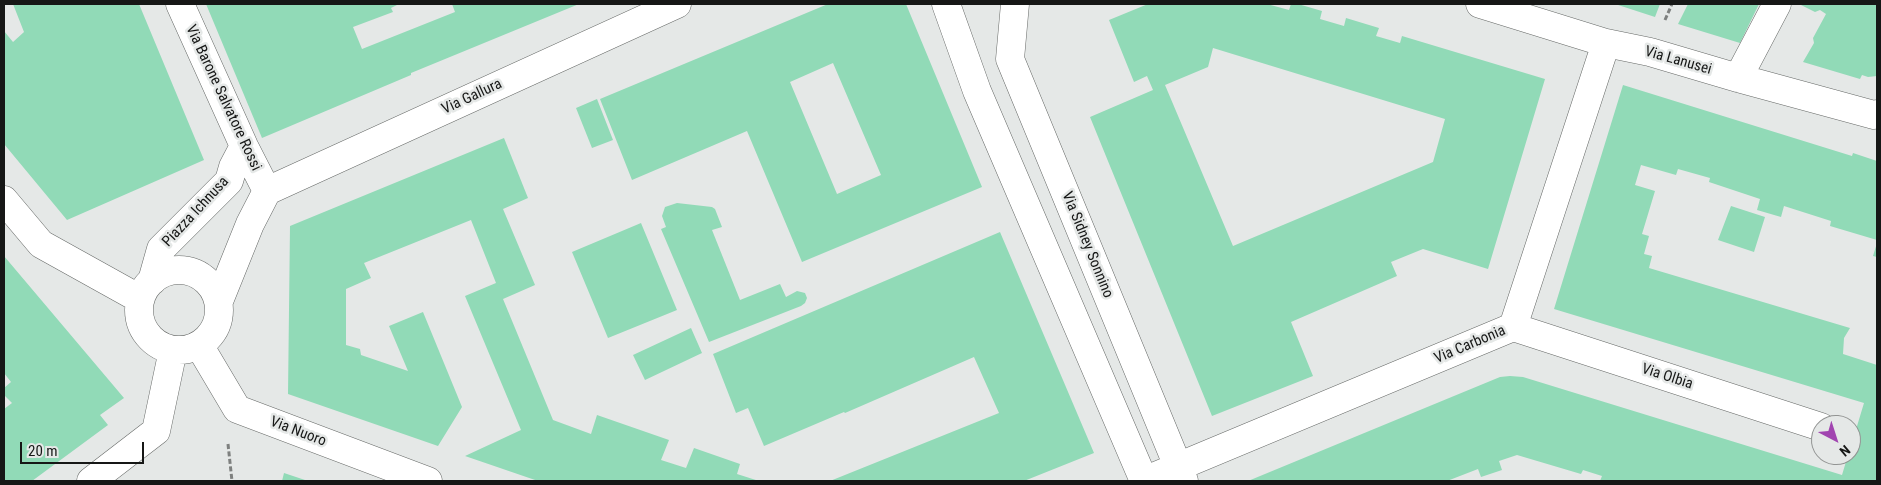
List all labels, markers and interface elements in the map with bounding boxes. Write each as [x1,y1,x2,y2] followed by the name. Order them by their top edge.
[181,22,265,174] street label: Via Barone Salvatore Rossi
[1643,43,1713,79] street label: Via Lanusei
[439,75,505,119] street label: Via Gallura
[159,173,233,251] street label: Piazza Ichnusa
[1057,189,1117,301] street label: Via Sidney Sonnino
[1432,322,1508,368] street label: Via Carbonia
[1639,360,1695,394] street label: Via Olbia
[267,413,329,451] street label: Via Nuoro
[1811,415,1861,465] north arrow
[22,432,146,464] scale bar
[28,442,58,460] text: 20 m
[1837,442,1853,460] text: N

